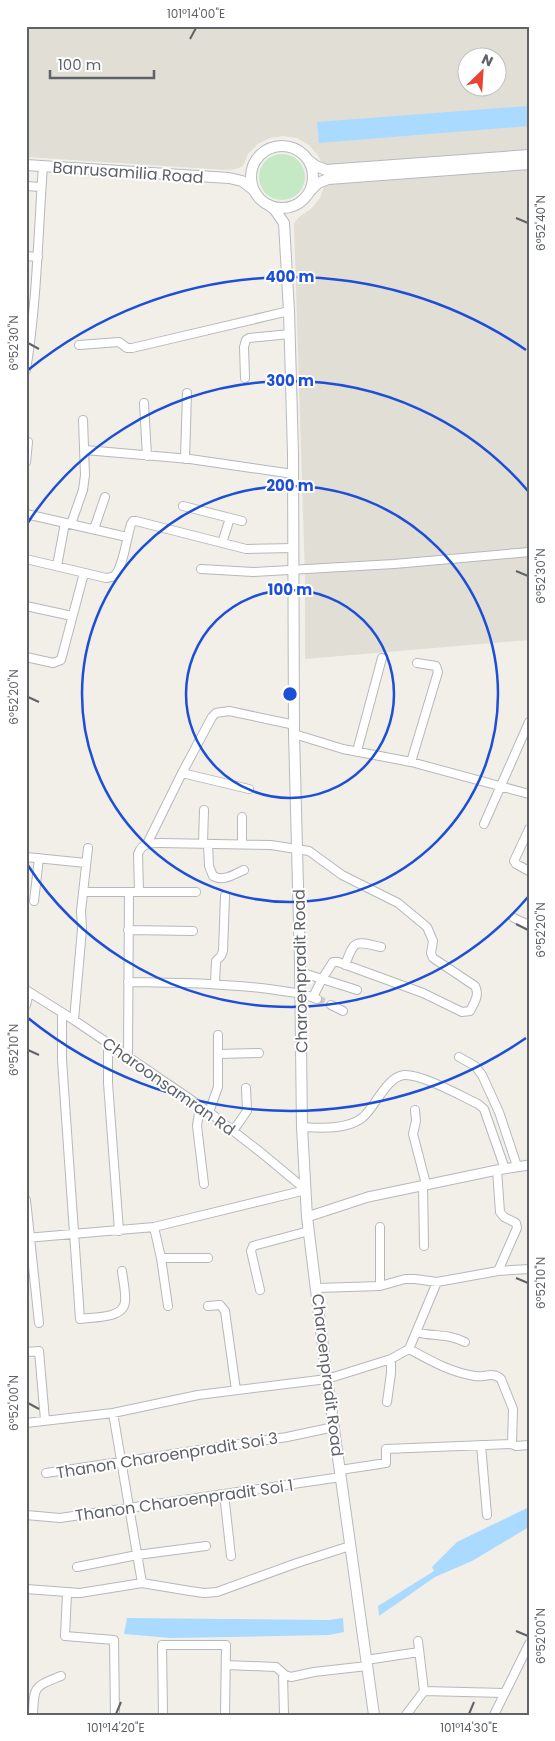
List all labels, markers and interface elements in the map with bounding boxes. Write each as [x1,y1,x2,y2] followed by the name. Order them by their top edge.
[167,5,225,22] text: 101°14'00"E
[50,48,154,80] scale bar
[458,48,508,98] north arrow
[478,49,496,72] text: N
[58,54,101,75] text: 100 m
[52,156,204,189] street label: Banrusamilia Road
[532,195,549,251] text: 6°52'40"N
[266,266,315,287] text: 400 m
[5,315,22,371] text: 6°52'30"N
[266,370,314,391] text: 300 m
[266,475,314,496] text: 200 m
[532,548,549,604] text: 6°52'30"N
[268,579,312,600] text: 100 m
[5,669,22,725] text: 6°52'20"N
[281,685,299,703] centre of rings
[288,889,313,1053] street label: Charoenpradit Road
[532,902,549,958] text: 6°52'20"N
[5,1024,22,1076] text: 6°52'10"N
[98,1032,240,1141] street label: Charoonsamran Rd
[532,1257,549,1309] text: 6°52'10"N
[306,1292,349,1458] street label: Charoenpradit Road
[5,1375,22,1431] text: 6°52'00"N
[55,1427,280,1484] street label: Thanon Charoenpradit Soi 3
[74,1474,295,1527] street label: Thanon Charoenpradit Soi 1
[532,1608,549,1664] text: 6°52'00"N
[87,1719,145,1736] text: 101°14'20"E
[440,1719,498,1736] text: 101°14'30"E

